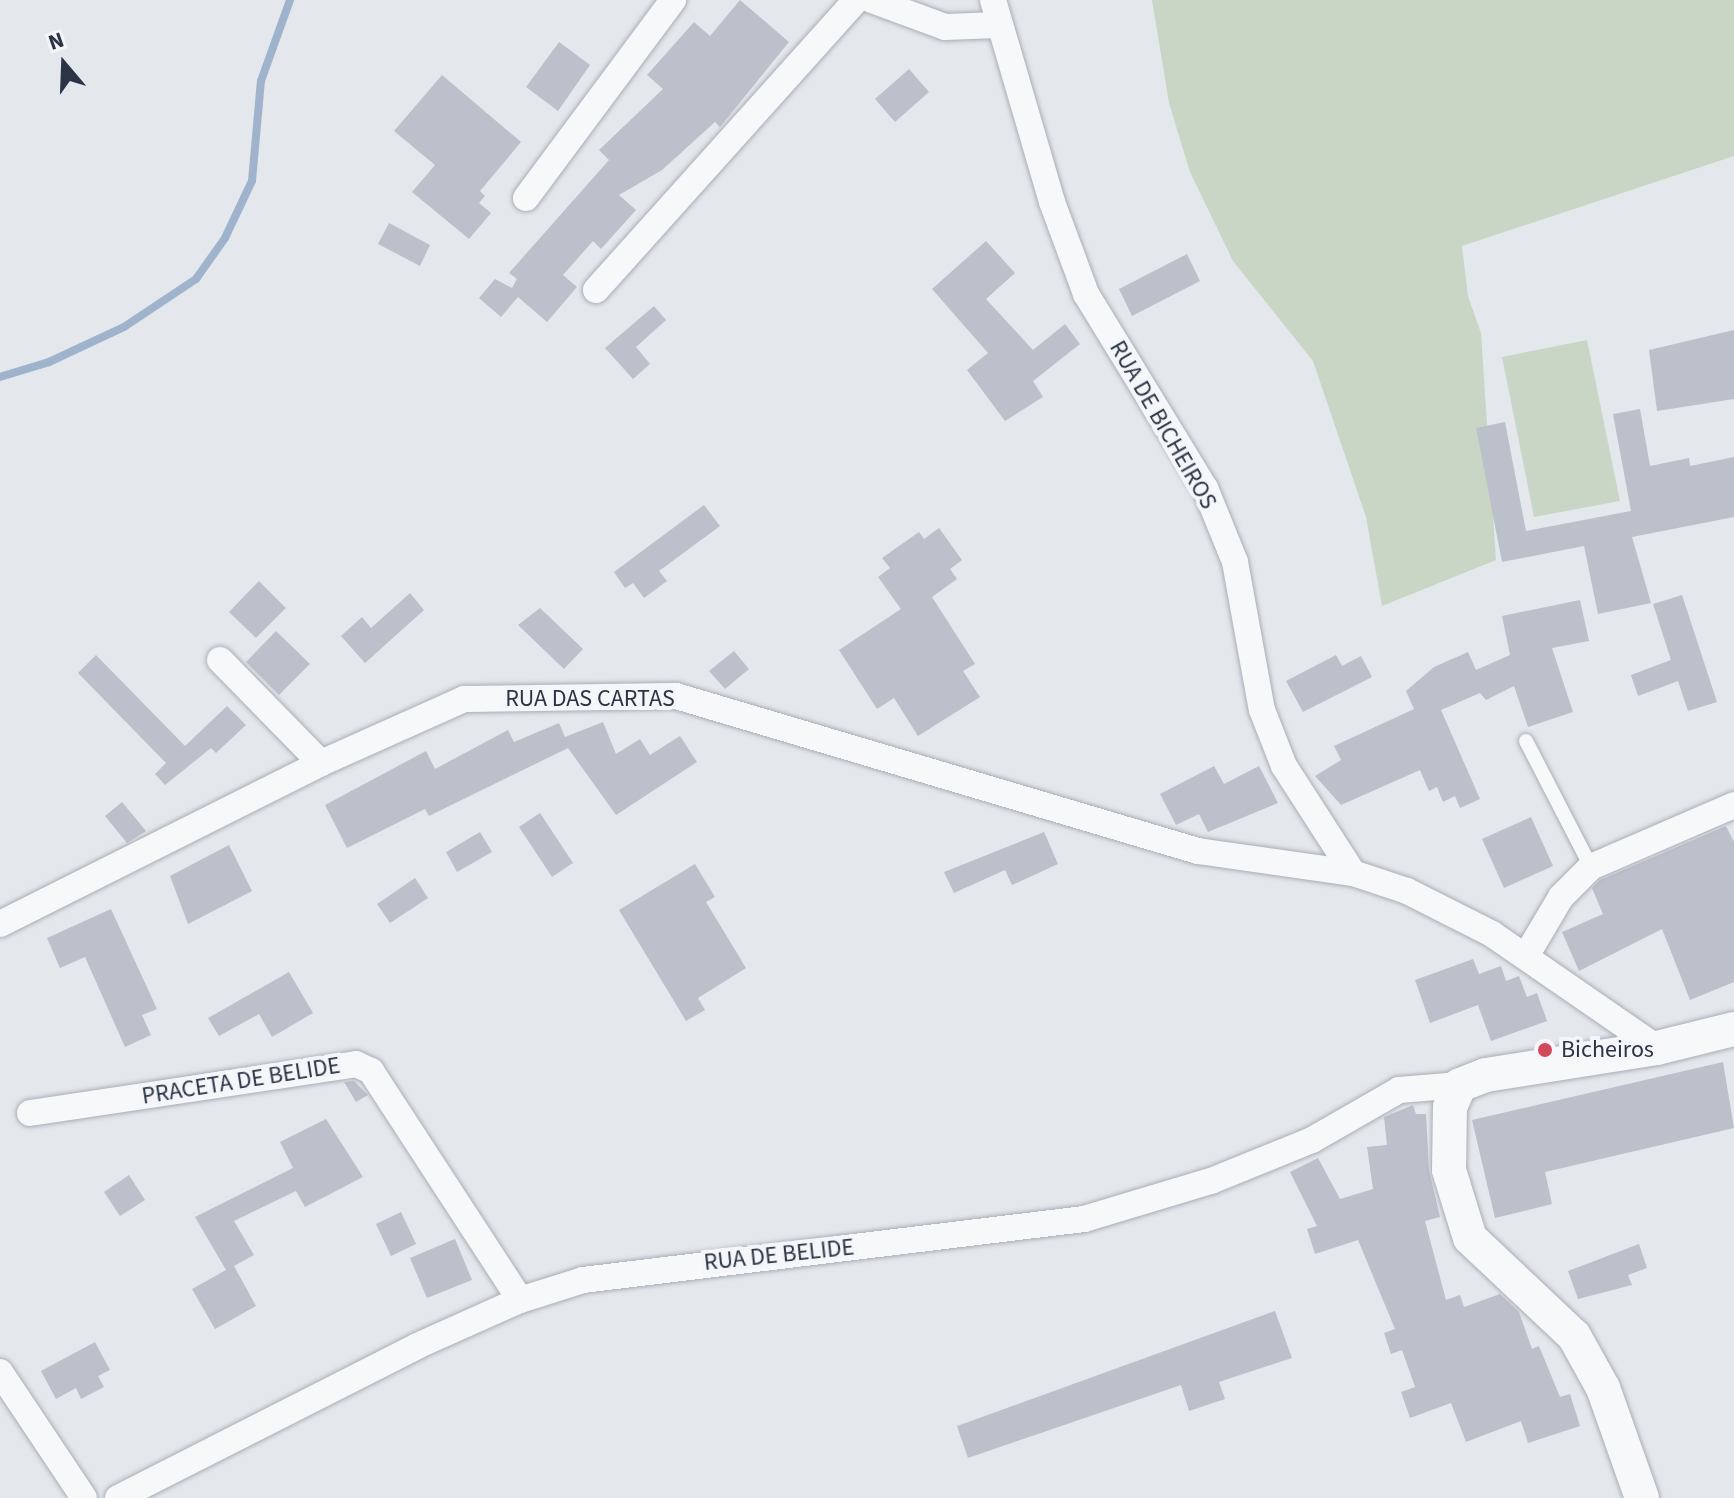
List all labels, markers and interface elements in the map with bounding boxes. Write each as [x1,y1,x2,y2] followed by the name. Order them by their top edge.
[24,24,104,104] north arrow
[44,24,68,59] text: N
[1103,336,1223,514] street label: RUA DE BICHEIROS
[505,685,675,713] street label: RUA DAS CARTAS
[1561,1036,1654,1064] place label: Bicheiros
[1536,1041,1554,1059] marker: Bicheiros
[140,1051,342,1111] street label: PRACETA DE BELIDE
[702,1233,856,1277] street label: RUA DE BELIDE

